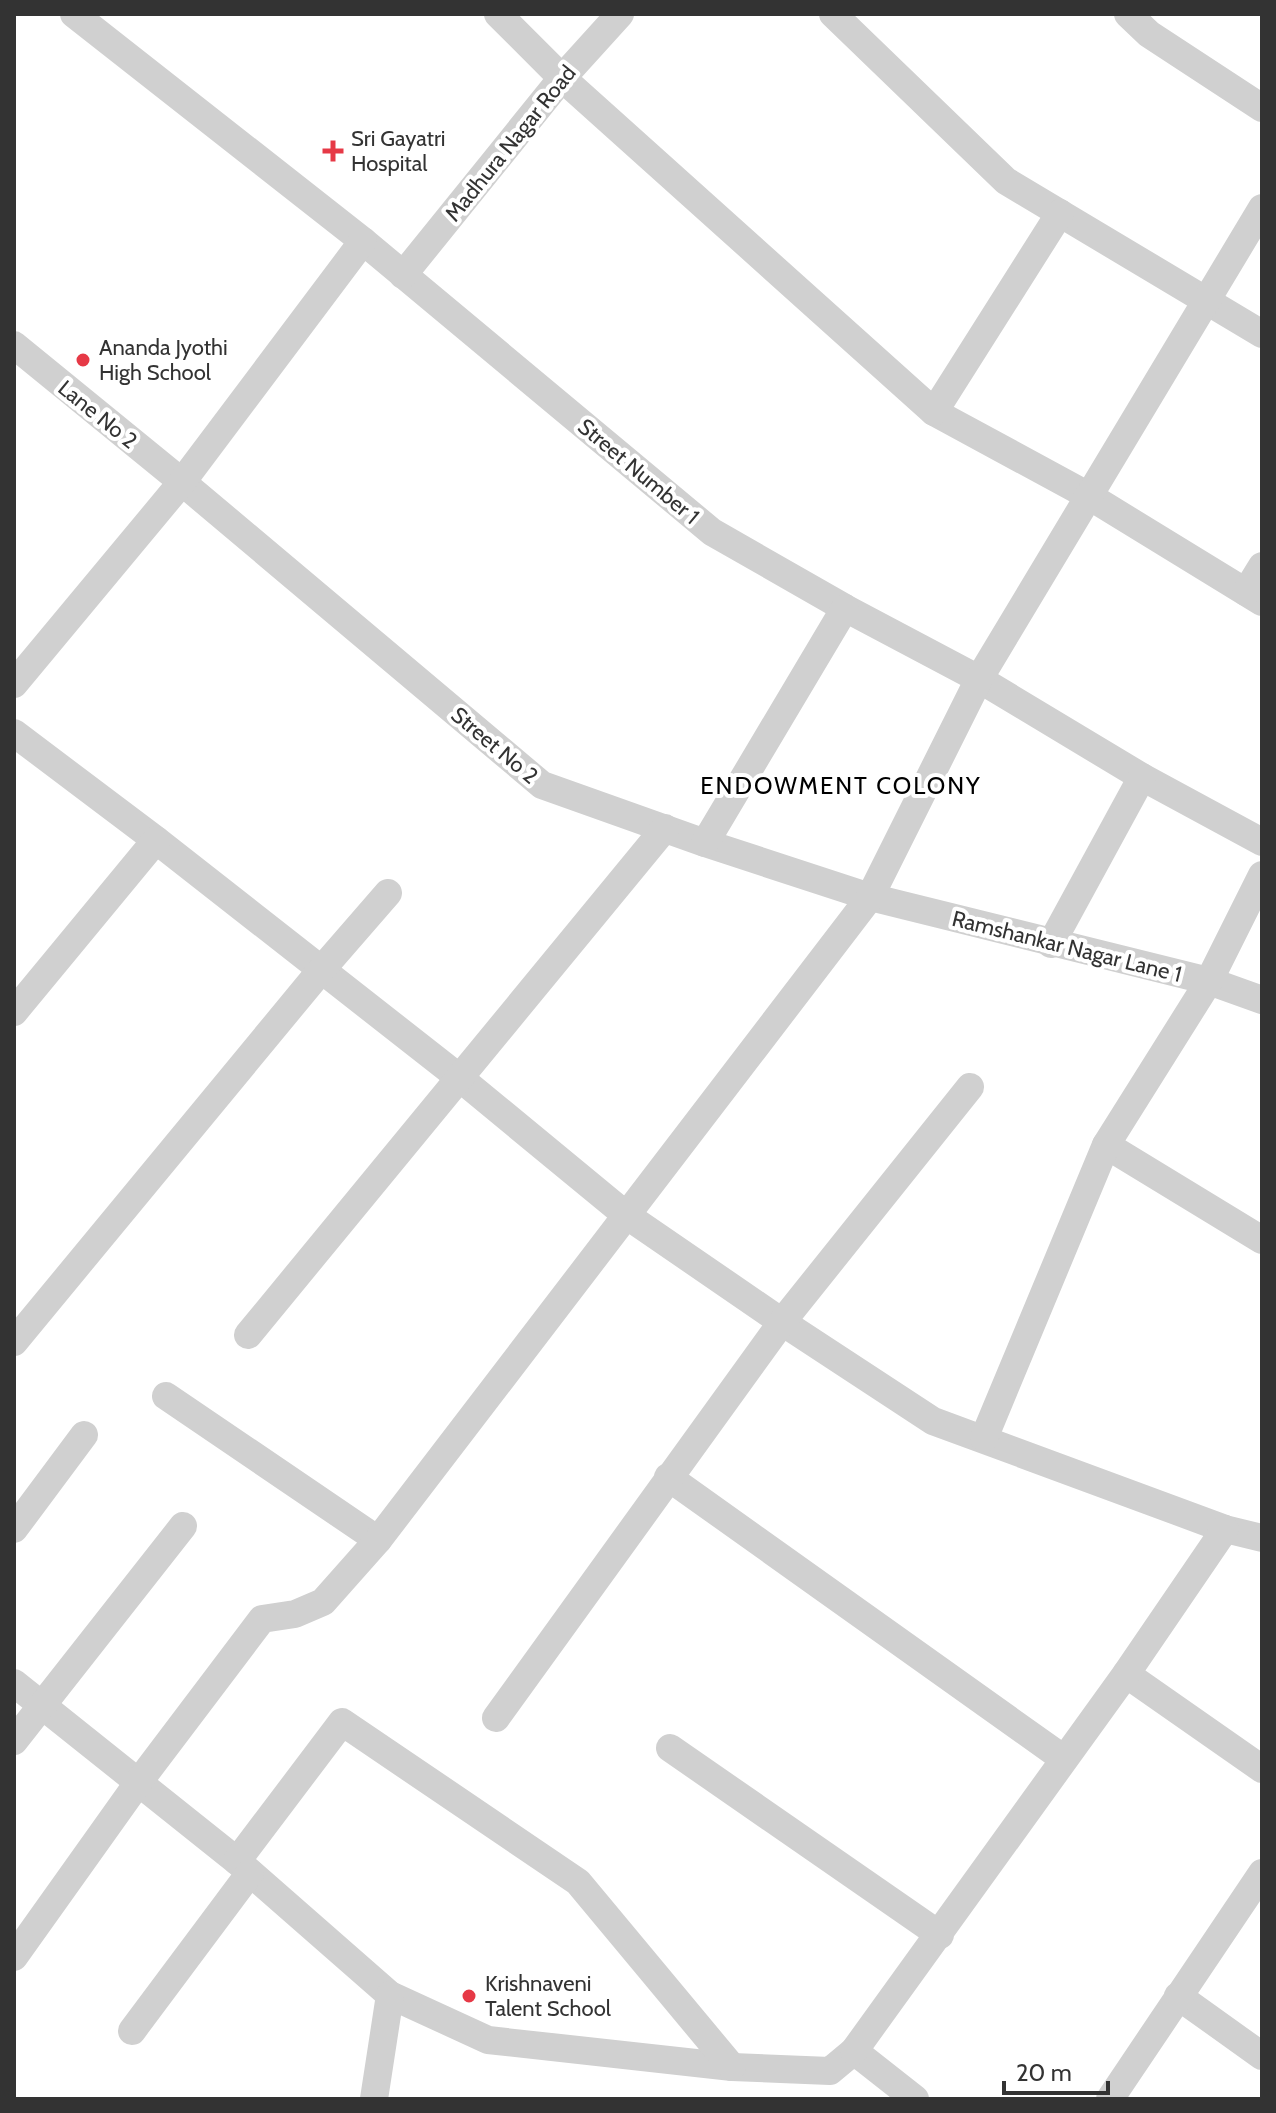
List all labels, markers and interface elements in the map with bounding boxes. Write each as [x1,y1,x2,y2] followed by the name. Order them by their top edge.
[439,60,582,227] street label: Madhura Nagar Road
[351,125,446,177] place label: Sri Gayatri Hospital
[322,140,344,162] marker: Sri Gayatri Hospital
[99,334,228,386] place label: Ananda Jyothi High School
[74,351,92,369] marker: Ananda Jyothi High School
[53,374,143,454] street label: Lane No 2
[573,413,705,530] street label: Street Number 1
[446,701,544,790] street label: Street No 2
[700,771,982,800] district label: ENDOWMENT COLONY
[949,905,1184,988] street label: Ramshankar Nagar Lane 1
[485,1970,612,2022] place label: Krishnaveni Talent School
[460,1987,478,2005] marker: Krishnaveni Talent School
[1004,2045,1108,2095] scale bar
[1016,2058,1072,2087] text: 20 m

